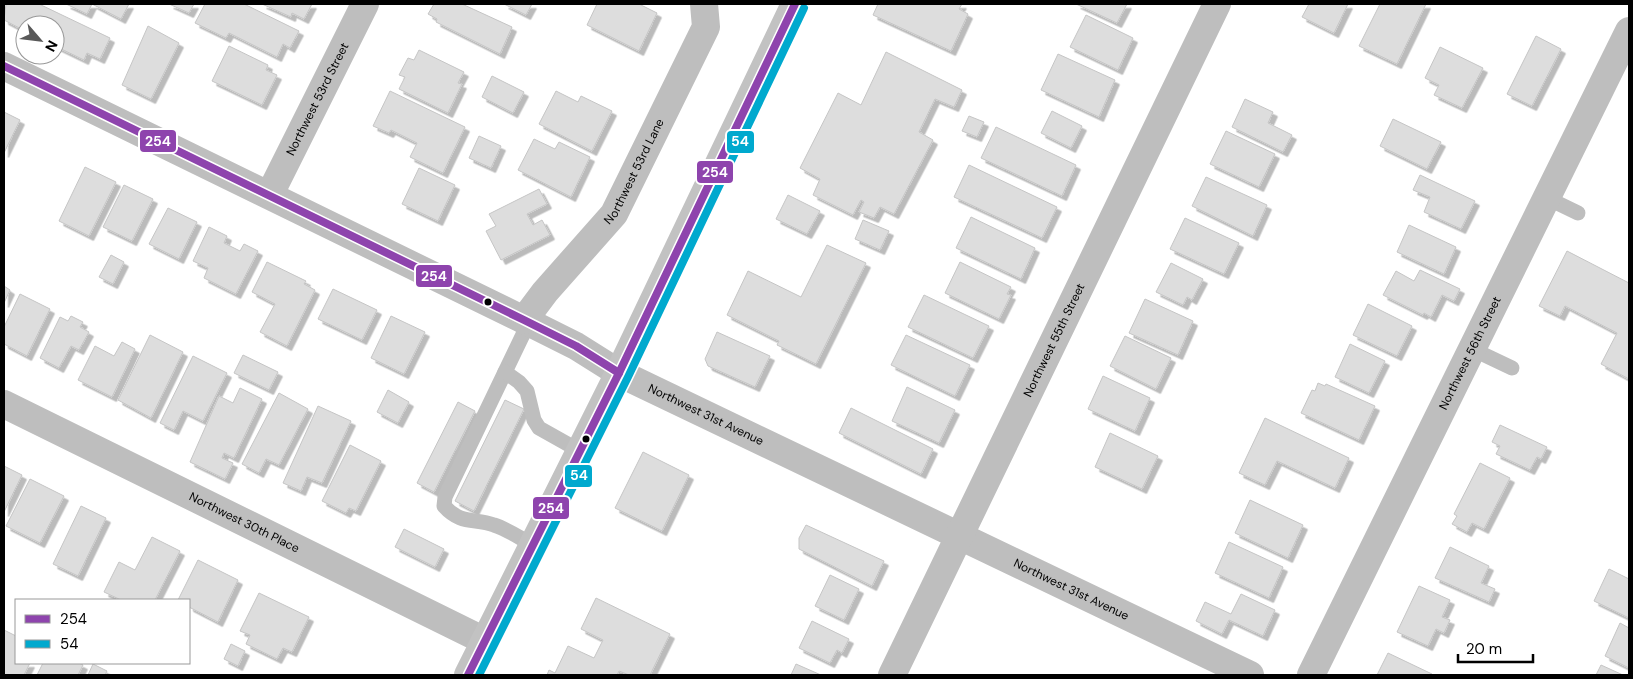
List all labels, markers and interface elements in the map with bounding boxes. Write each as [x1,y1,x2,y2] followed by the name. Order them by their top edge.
[15,15,65,65] north arrow
[41,37,62,55] text: N
[282,40,353,158] street label: Northwest 53rd Street
[600,116,668,228] street label: Northwest 53rd Lane
[139,129,177,153] line badge: 254
[726,130,755,154] line badge: 54
[145,132,171,150] text: 254
[731,132,749,150] text: 54
[696,160,734,184] line badge: 254
[702,163,728,181] text: 254
[415,264,453,288] line badge: 254
[421,267,447,285] text: 254
[1020,280,1089,400] street label: Northwest 55th Street
[1435,293,1505,413] street label: Northwest 56th Street
[483,297,493,307] unlabelled marker
[646,380,766,449] street label: Northwest 31st Avenue
[581,434,591,444] unlabelled marker
[564,464,593,488] line badge: 54
[570,466,588,484] text: 54
[187,489,302,556] street label: Northwest 30th Place
[532,496,570,520] line badge: 254
[538,499,564,517] text: 254
[1011,555,1132,624] street label: Northwest 31st Avenue
[15,599,190,664] legend
[60,609,87,629] text: 254
[1458,632,1533,664] scale bar
[60,634,78,654] text: 54
[1466,639,1502,659] text: 20 m

